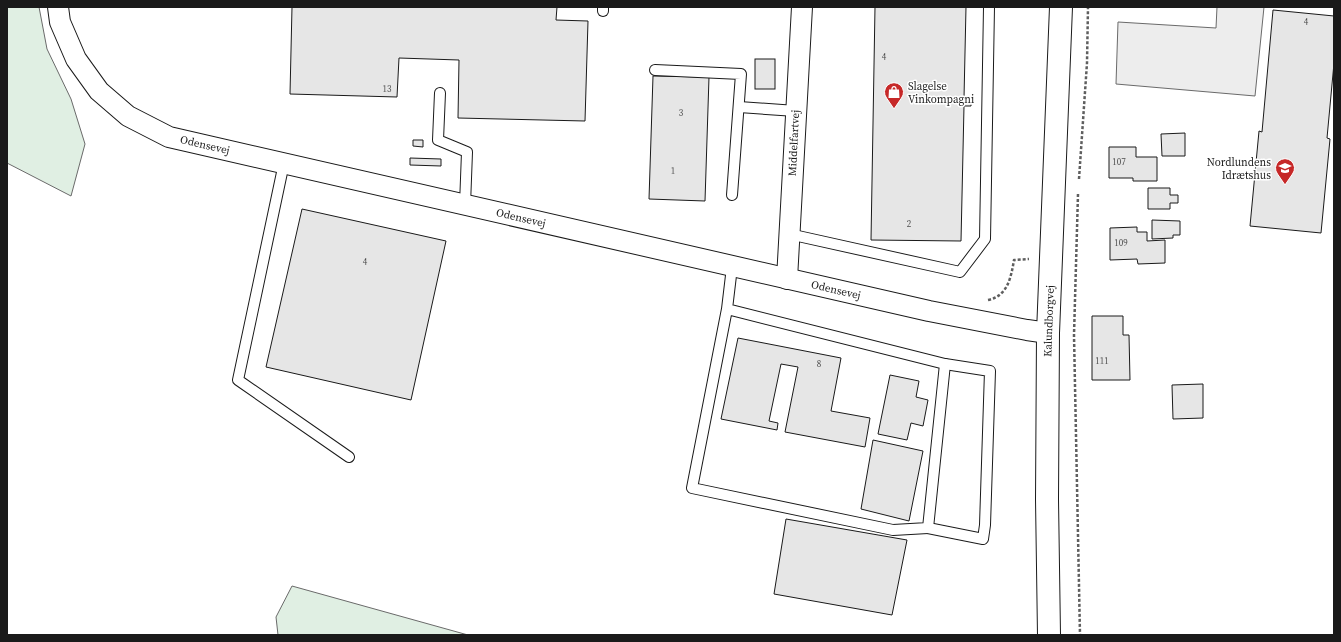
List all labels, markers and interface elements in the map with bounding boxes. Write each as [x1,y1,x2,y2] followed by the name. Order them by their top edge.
[1304,16,1309,28] house number: 4
[882,51,887,63] house number: 4
[908,79,974,107] place label: Slagelse Vinkompagni
[883,81,905,109] shop icon: Slagelse Vinkompagni
[382,83,392,95] house number: 13
[679,107,684,119] house number: 3
[785,109,803,177] street label: Middelfartvej
[179,132,231,158] street label: Odensevej
[1207,155,1271,183] place label: Nordlundens Idrætshus
[1112,156,1126,168] house number: 107
[1274,157,1296,185] school or university icon: Nordlundens Idrætshus
[671,165,675,177] house number: 1
[495,205,547,231] street label: Odensevej
[907,218,912,230] house number: 2
[1114,237,1128,249] house number: 109
[363,256,368,268] house number: 4
[810,277,862,303] street label: Odensevej
[1040,285,1058,357] street label: Kalundborgvej
[1095,355,1109,367] house number: 111
[817,358,822,370] house number: 8

